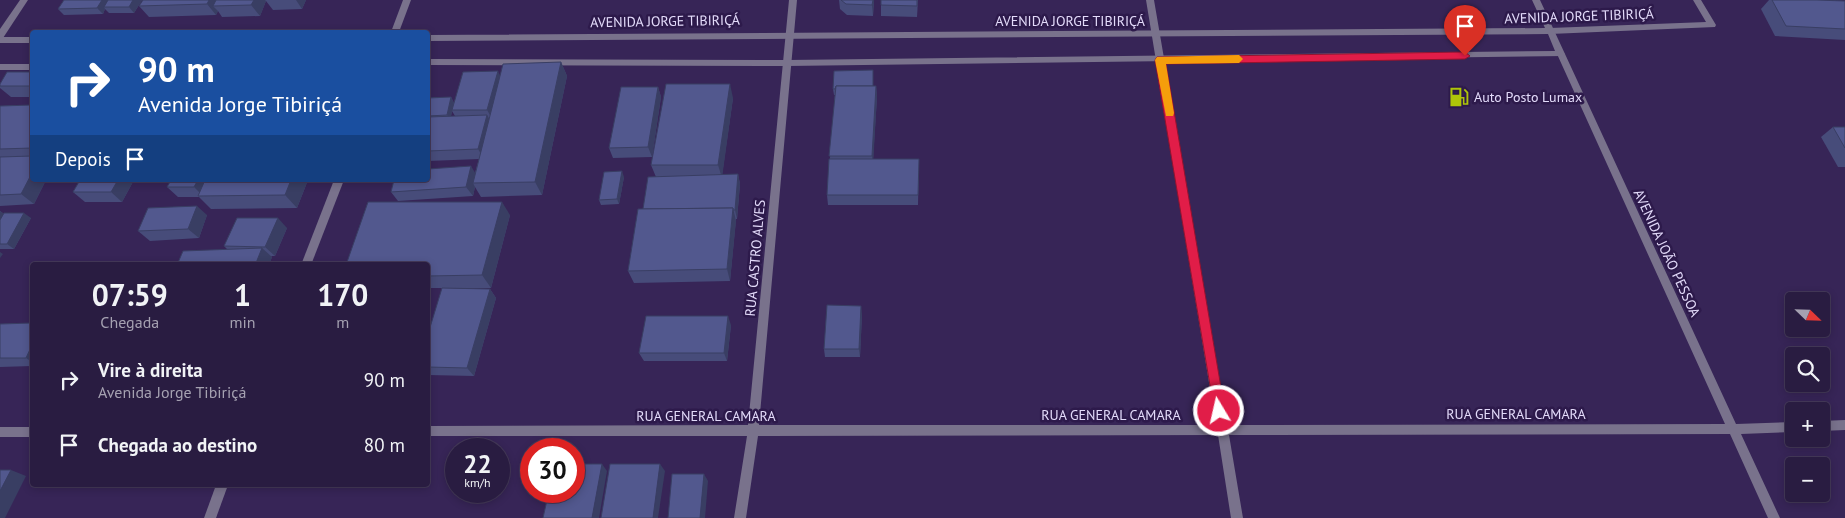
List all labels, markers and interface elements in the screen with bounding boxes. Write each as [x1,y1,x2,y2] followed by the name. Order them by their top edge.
[1504,4,1655,28] street label: AVENIDA JORGE TIBIRIÇÁ
[1444,5,1486,56] pin
[590,11,741,31] street label: AVENIDA JORGE TIBIRIÇÁ
[995,12,1146,30] street label: AVENIDA JORGE TIBIRIÇÁ
[1451,12,1479,40] icon: arrive
[138,46,215,92] text: 90 m
[55,50,120,115] icon: right
[1448,86,1470,108] fuel station icon: Auto Posto Lumax
[1474,88,1582,106] place label: Auto Posto Lumax
[138,90,342,118] text: Avenida Jorge Tibiriçá
[121,145,149,173] icon: arrive
[55,147,111,171] text: Depois
[1630,186,1705,320] street label: AVENIDA JOÃO PESSOA
[741,199,769,317] street label: RUA CASTRO ALVES
[92,275,168,314] text: 07:59
[234,275,251,314] text: 1
[317,275,368,314] text: 170
[1785,292,1830,338] north arrow
[1785,292,1830,502] map controls
[100,312,159,332] text: Chegada
[230,312,256,332] text: min
[336,312,349,332] text: m
[1785,347,1830,392] button: search
[98,358,203,382] text: Vire à direita
[55,366,83,394] icon: right
[364,368,405,392] text: 90 m
[98,382,246,402] text: Avenida Jorge Tibiriçá
[1192,384,1244,436] position arrow
[1785,402,1830,447] button: +
[1446,405,1587,423] street label: RUA GENERAL CAMARA
[1041,406,1182,424] street label: RUA GENERAL CAMARA
[636,407,777,425] street label: RUA GENERAL CAMARA
[55,431,83,459] icon: arrive
[98,433,257,457] text: Chegada ao destino
[364,433,405,457] text: 80 m
[520,438,585,503] speed limit sign: 30
[463,448,492,480] text: 22
[1785,457,1830,502] button: −
[464,475,491,490] text: km/h

